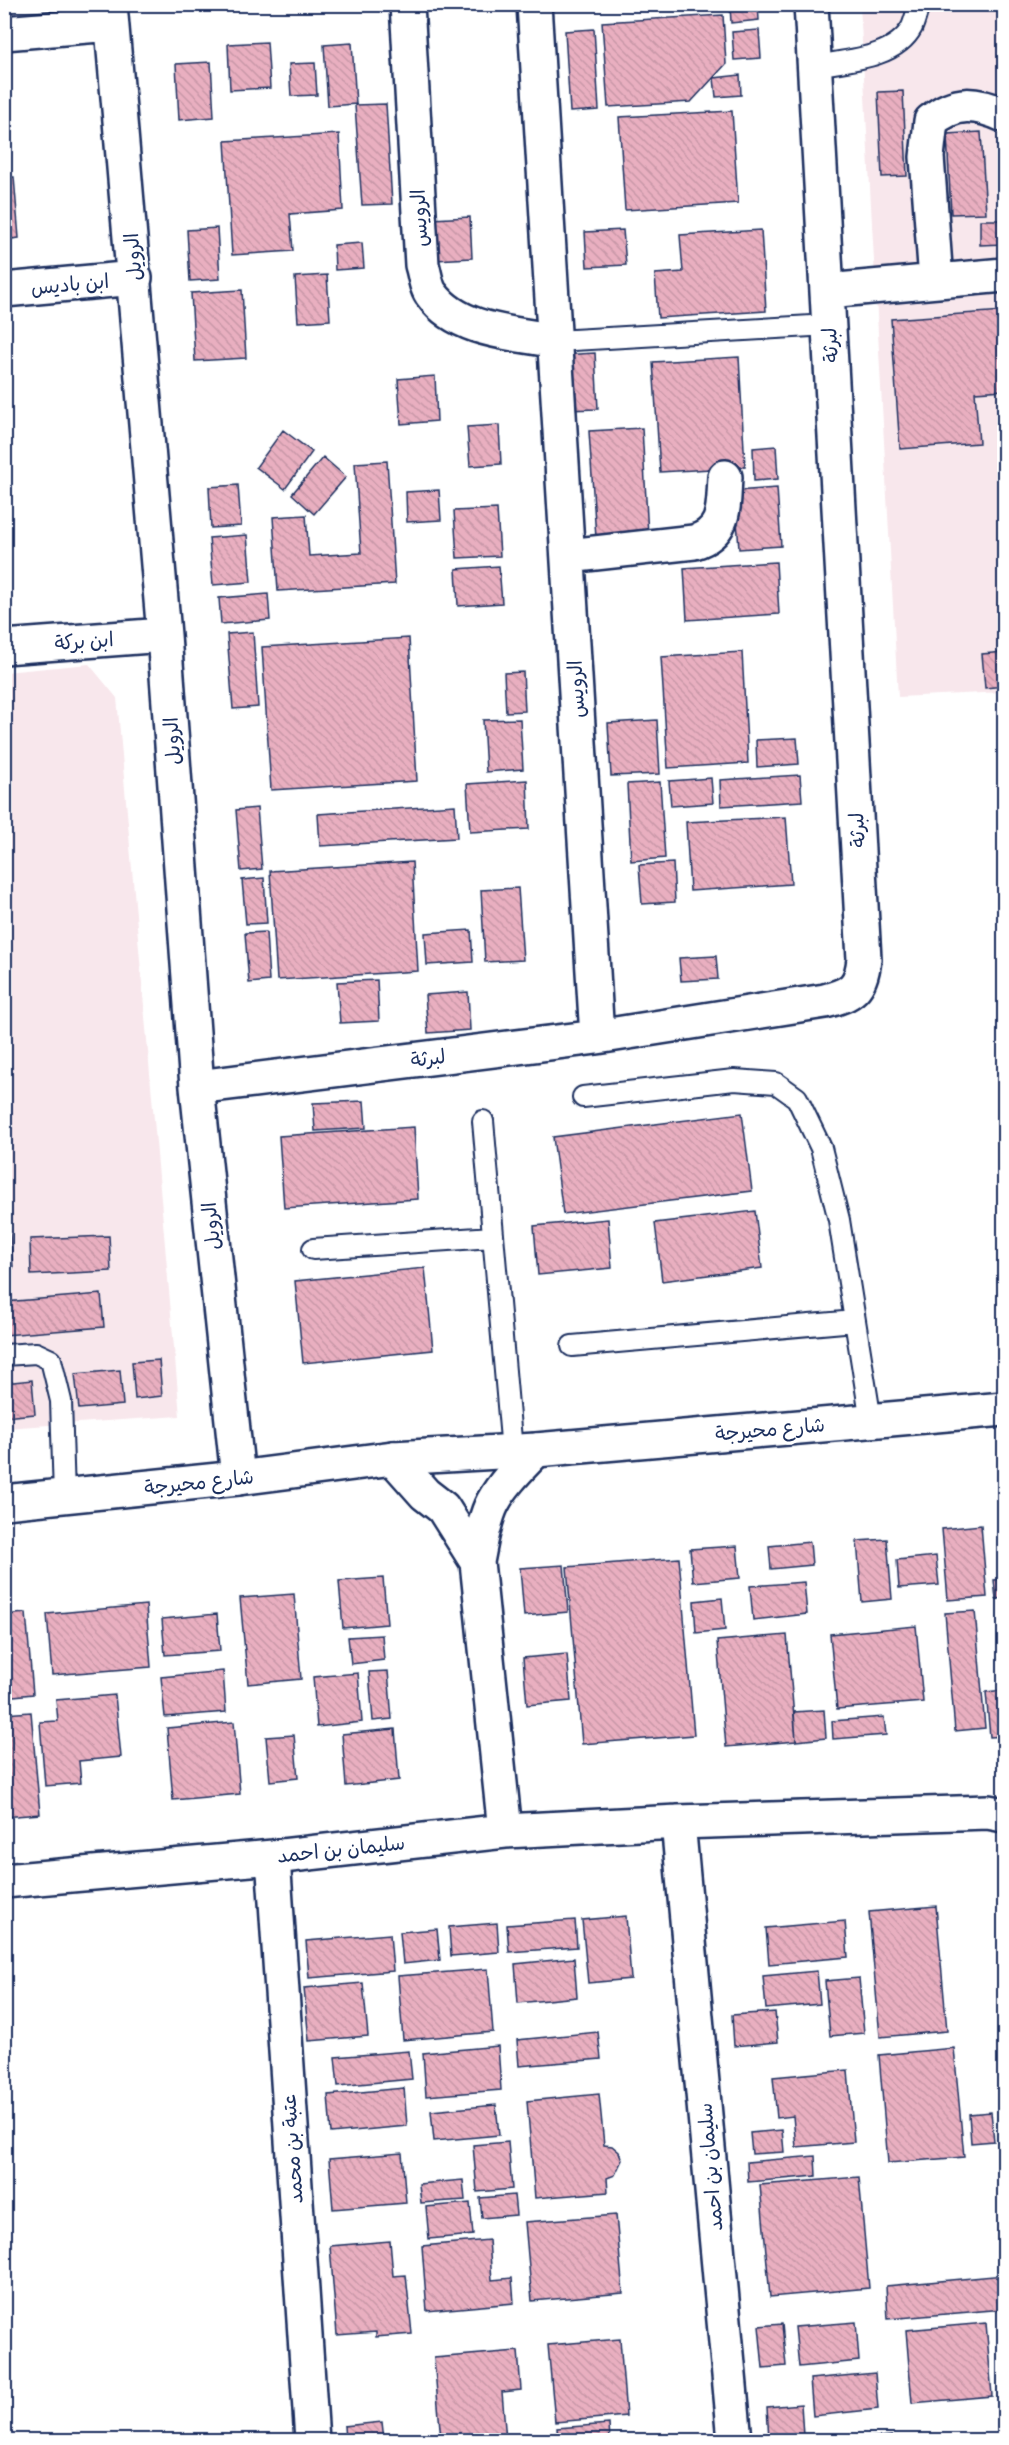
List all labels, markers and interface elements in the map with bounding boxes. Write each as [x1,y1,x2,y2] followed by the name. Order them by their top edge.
[407,188,437,247] street label: الرويس
[120,232,152,282] street label: الرويل
[30,270,111,304] street label: ابن باديس
[818,327,848,363] street label: لبرثة
[54,628,115,660] street label: ابن بركة
[564,659,594,718] street label: الرويس
[159,716,191,766] street label: الرويل
[845,812,875,848] street label: لبرثة
[409,1045,447,1077] street label: لبرثة
[198,1200,230,1251] street label: الرويل
[714,1413,826,1451] street label: شارع محيرجة
[143,1465,256,1505] street label: شارع محيرجة
[276,1831,407,1873] street label: سليمان بن احمد
[277,2093,313,2205] street label: عتبة بن محمد
[693,2101,733,2232] street label: سليمان بن احمد

